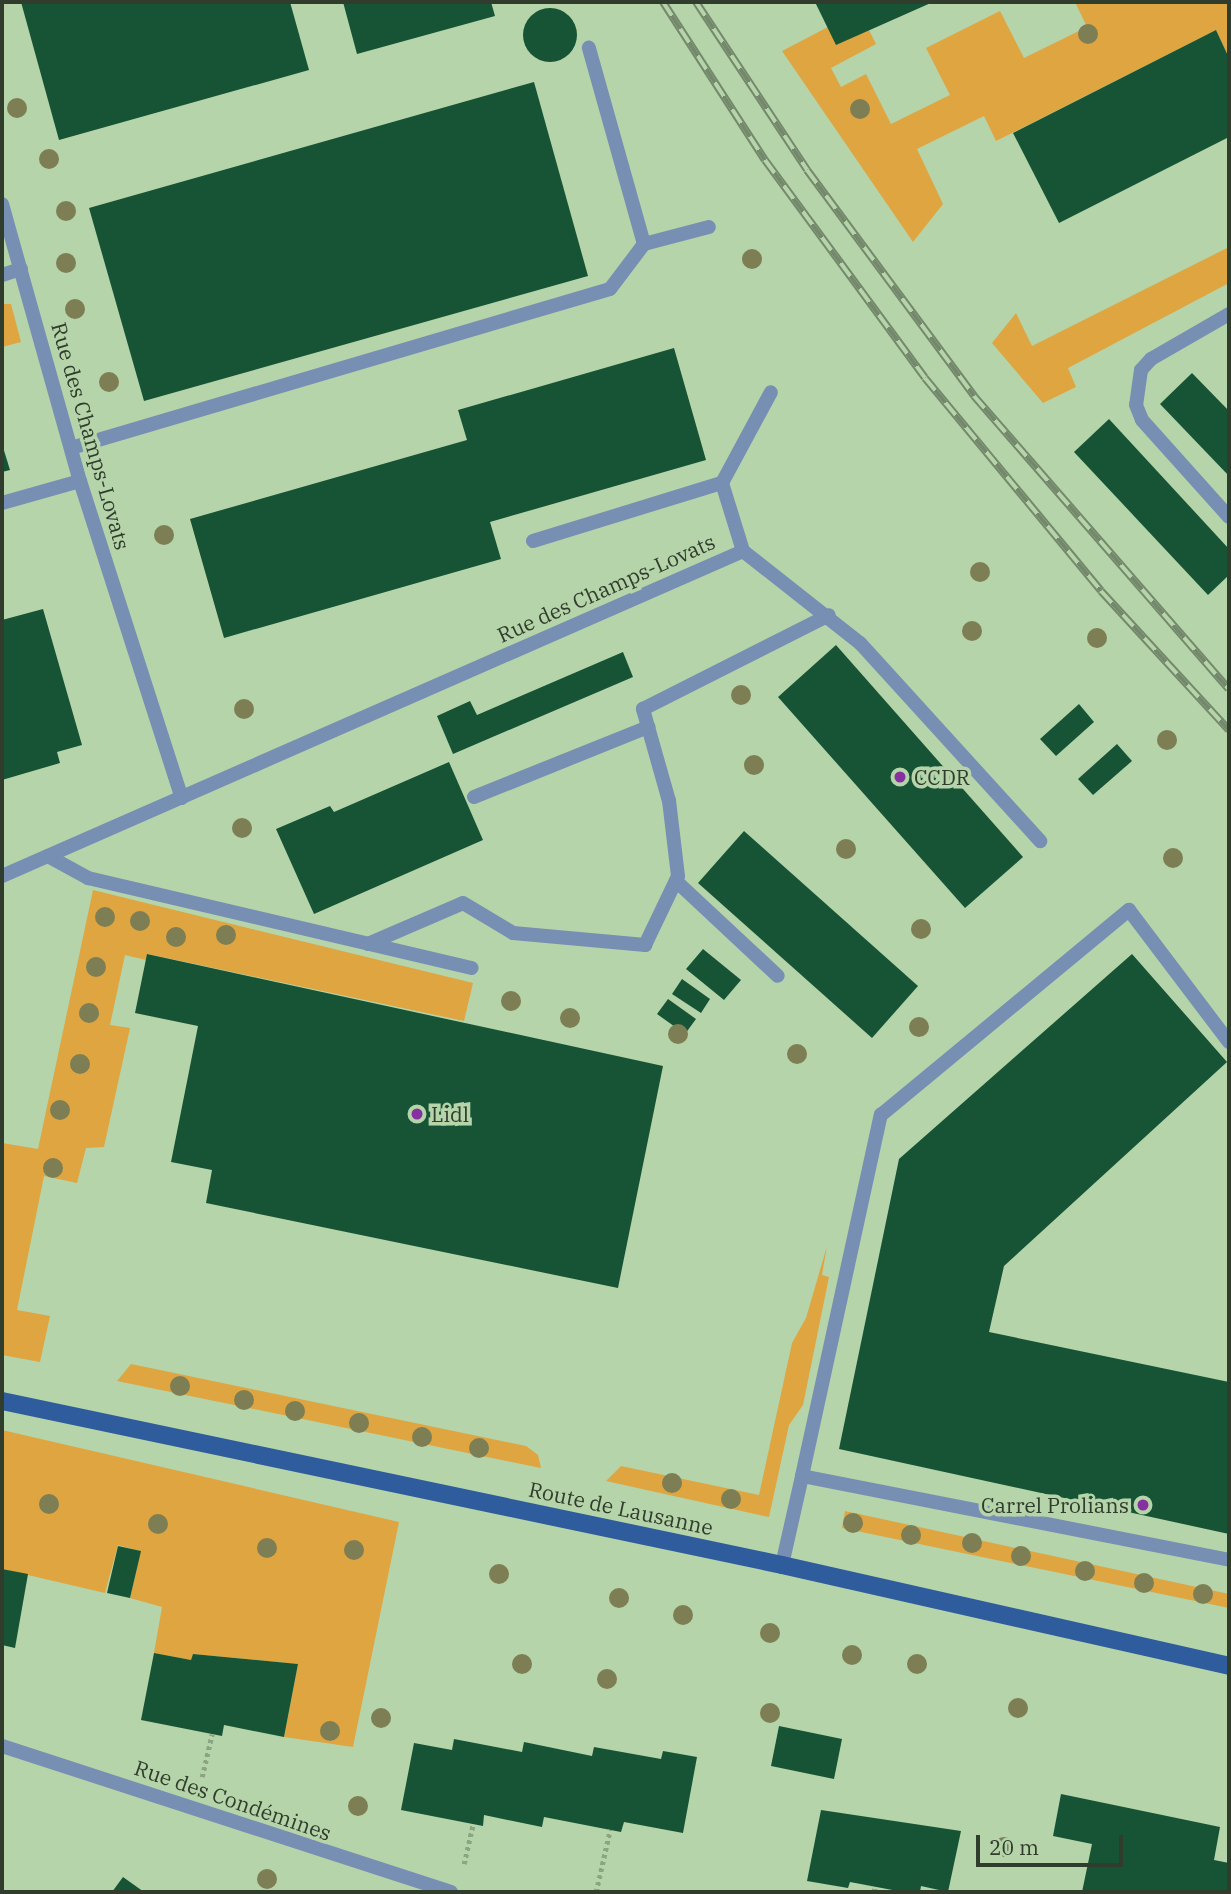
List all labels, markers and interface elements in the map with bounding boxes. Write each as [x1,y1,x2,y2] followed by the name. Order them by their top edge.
[46,319,136,553] street label: Rue des Champs-Lovats
[493,529,719,647] street label: Rue des Champs-Lovats
[914,764,970,790] place label: CCDR
[892,769,908,785] marker: CCDR
[431,1101,469,1127] place label: Lidl
[409,1106,425,1122] marker: Lidl
[527,1476,715,1540] street label: Route de Lausanne
[981,1492,1129,1518] place label: Carrel Prolians
[1135,1497,1151,1513] marker: Carrel Prolians
[131,1754,335,1846] street label: Rue des Condémines
[979,1820,1126,1864] scale bar
[989,1833,1039,1861] text: 20 m

